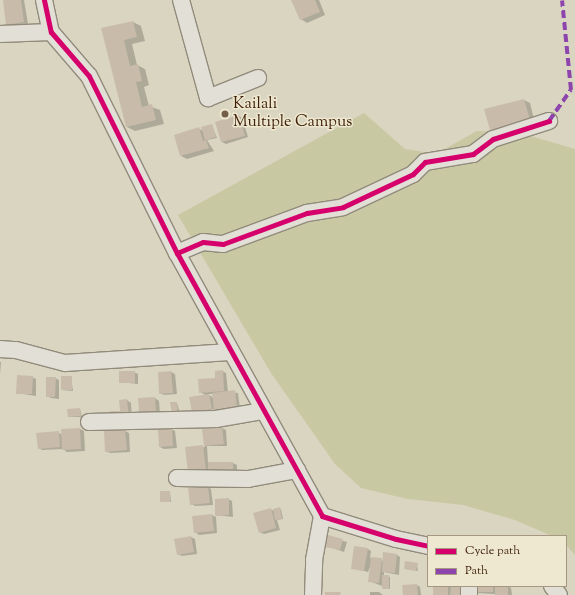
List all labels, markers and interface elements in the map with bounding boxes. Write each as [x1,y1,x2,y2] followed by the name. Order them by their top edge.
[233,95,352,133] place label: Kailali Multiple Campus
[220,109,230,119] marker: Kailali Multiple Campus
[427,535,567,587] legend
[465,542,520,560] text: Cycle path
[465,562,488,580] text: Path

